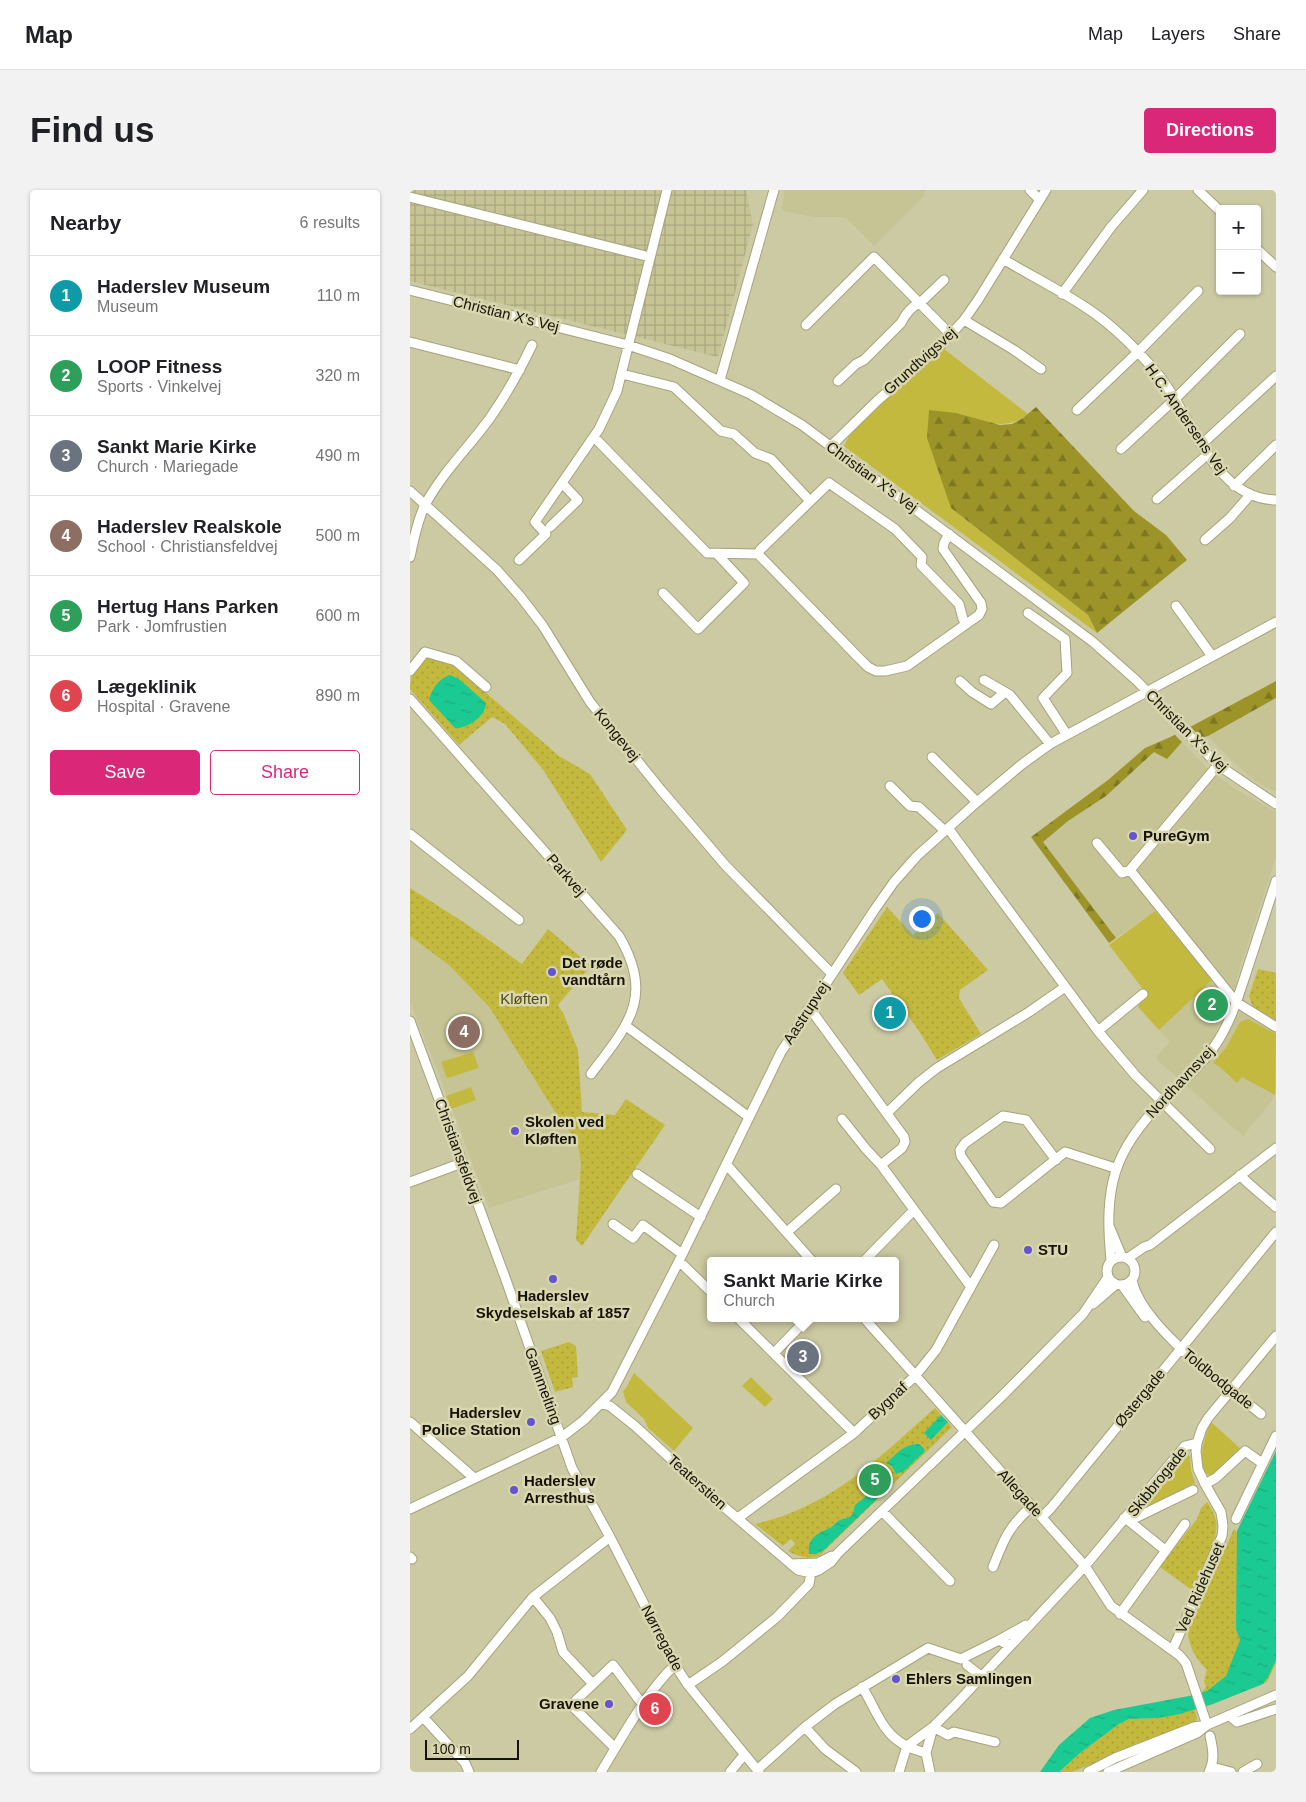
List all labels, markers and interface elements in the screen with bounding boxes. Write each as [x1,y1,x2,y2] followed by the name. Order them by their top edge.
[25,21,73,48] text: Map
[1088,24,1123,44] text: Map
[1151,24,1205,44] text: Layers
[1233,24,1281,44] text: Share
[1144,108,1276,153] button: Directions
[30,110,154,149] text: Find us
[1216,205,1261,295] map controls
[1216,205,1261,250] button: +
[50,211,121,234] text: Nearby
[300,214,360,231] text: 6 results
[1216,250,1261,295] button: −
[97,276,270,297] text: Haderslev Museum
[62,287,70,304] text: 1
[317,287,360,304] text: 110 m
[451,292,561,335] street label: Christian X's Vej
[97,298,158,315] text: Museum
[880,324,959,398] street label: Grundtvigsvej
[97,356,222,377] text: LOOP Fitness
[1142,361,1231,477] street label: H.C. Andersens Vej
[62,367,70,384] text: 2
[316,367,360,384] text: 320 m
[97,378,221,395] text: Sports · Vinkelvej
[97,436,256,457] text: Sankt Marie Kirke
[823,438,921,515] street label: Christian X's Vej
[62,447,70,464] text: 3
[316,447,360,464] text: 490 m
[97,458,238,475] text: Church · Mariegade
[97,516,282,537] text: Haderslev Realskole
[62,527,70,544] text: 4
[316,527,360,544] text: 500 m
[97,538,278,555] text: School · Christiansfeldvej
[97,596,279,617] text: Hertug Hans Parken
[62,607,70,624] text: 5
[316,607,360,624] text: 600 m
[97,618,227,635] text: Park · Jomfrustien
[97,676,196,697] text: Lægeklinik
[1143,686,1232,775] street label: Christian X's Vej
[62,687,70,704] text: 6
[316,687,360,704] text: 890 m
[97,698,230,715] text: Hospital · Gravene
[591,705,644,764] street label: Kongevej
[50,750,200,795] button: Save
[210,750,360,795] button: Share
[1143,827,1210,844] place label: PureGym
[1127,830,1139,842] marker: PureGym
[544,850,589,899] street label: Parkvej
[909,906,935,932] your location
[562,954,625,988] place label: Det røde vandtårn
[546,966,558,978] marker: Det røde vandtårn
[779,978,832,1047] street label: Aastrupvej
[1196,986,1228,1024] pin: 2
[500,990,548,1007] park label: Kløften
[874,994,906,1032] pin: 1
[448,1013,480,1051] pin: 4
[1142,1042,1217,1121] street label: Nordhavnsvej
[432,1096,485,1205] street label: Christiansfeldvej
[525,1113,604,1147] place label: Skolen ved Kløften
[509,1125,521,1137] marker: Skolen ved Kløften
[1038,1241,1068,1258] place label: STU
[1022,1244,1034,1256] marker: STU
[707,1257,899,1322] popup
[723,1270,883,1291] text: Sankt Marie Kirke
[547,1273,559,1285] marker: Haderslev Skydeselskab af 1857
[476,1287,630,1321] place label: Haderslev Skydeselskab af 1857
[723,1292,775,1309] text: Church
[787,1338,819,1376] pin: 3
[522,1345,565,1427] street label: Gammelting
[1180,1345,1257,1412] street label: Toldbodgade
[1111,1365,1168,1430] street label: Østergade
[865,1378,911,1423] street label: Bygnaf
[422,1404,522,1438] place label: Haderslev Police Station
[525,1416,537,1428] marker: Haderslev Police Station
[1124,1444,1190,1520] street label: Skibbrogade
[664,1451,730,1512] street label: Teaterstien
[859,1461,891,1499] pin: 5
[995,1465,1046,1520] street label: Allegade
[524,1472,596,1506] place label: Haderslev Arresthus
[508,1484,520,1496] marker: Haderslev Arresthus
[1172,1539,1227,1636] street label: Ved Ridehuset
[638,1602,687,1673] street label: Nørregade
[906,1670,1032,1687] place label: Ehlers Samlingen
[890,1673,902,1685] marker: Ehlers Samlingen
[639,1690,671,1728] pin: 6
[539,1695,599,1712] place label: Gravene
[603,1698,615,1710] marker: Gravene
[425,1737,519,1760] scale bar
[432,1741,471,1757] text: 100 m

